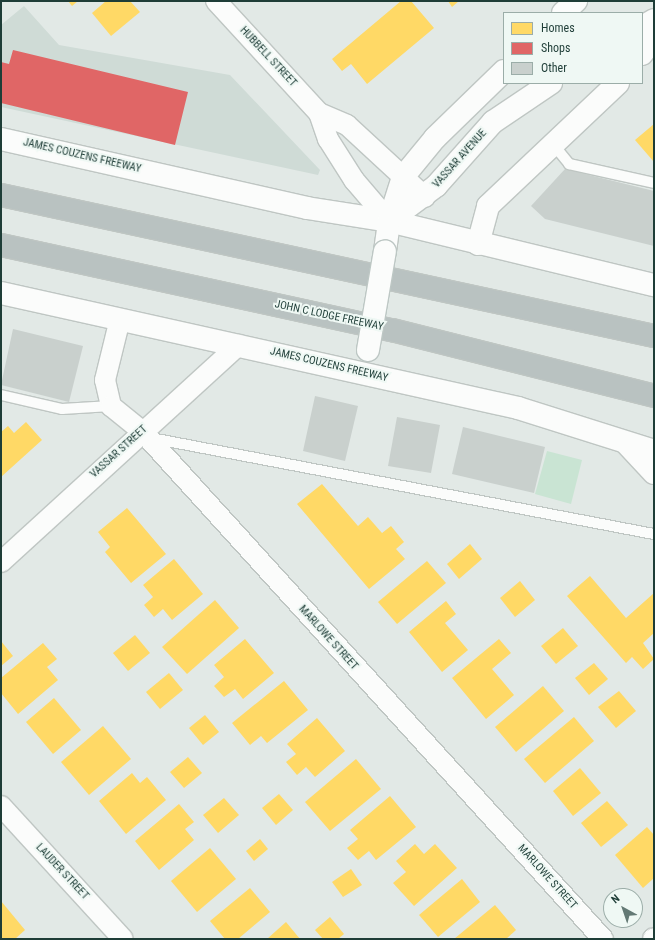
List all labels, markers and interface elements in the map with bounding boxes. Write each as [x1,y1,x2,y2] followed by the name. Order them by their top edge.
[503,12,643,84] legend
[541,21,575,35] text: Homes
[237,24,299,90] street label: HUBBELL STREET
[541,41,570,55] text: Shops
[541,61,567,75] text: Other
[430,127,490,191] street label: VASSAR AVENUE
[22,136,142,176] street label: JAMES COUZENS FREEWAY
[273,298,385,334] street label: JOHN C LODGE FREEWAY
[269,345,389,385] street label: JAMES COUZENS FREEWAY
[88,423,150,481] street label: VASSAR STREET
[295,603,361,673] street label: MARLOWE STREET
[33,841,91,903] street label: LAUDER STREET
[514,842,580,912] street label: MARLOWE STREET
[603,888,643,928] north arrow
[609,892,622,906] text: N

